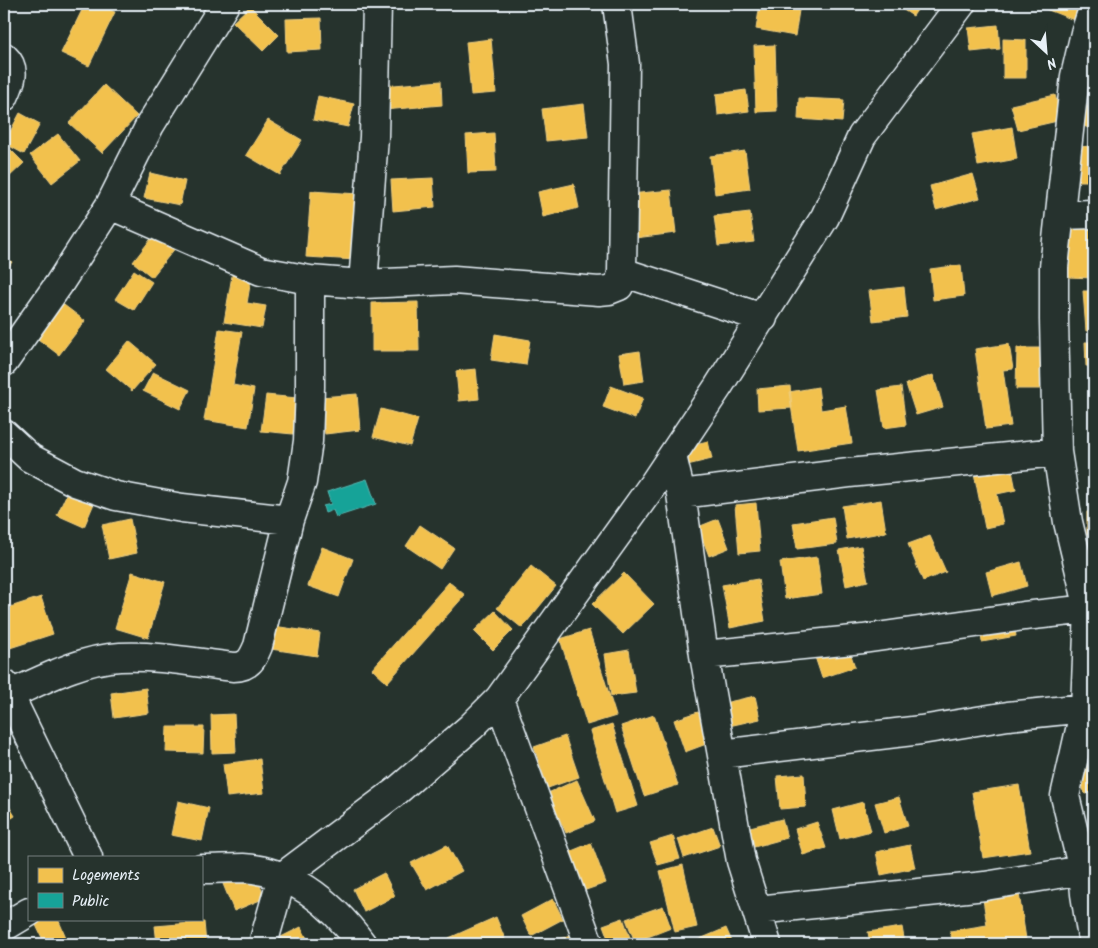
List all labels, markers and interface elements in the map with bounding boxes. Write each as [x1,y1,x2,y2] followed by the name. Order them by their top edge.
[1020,28,1070,78] north arrow
[1042,51,1060,75] text: N
[28,856,202,920] legend
[72,864,140,888] text: Logements
[72,890,109,914] text: Public

